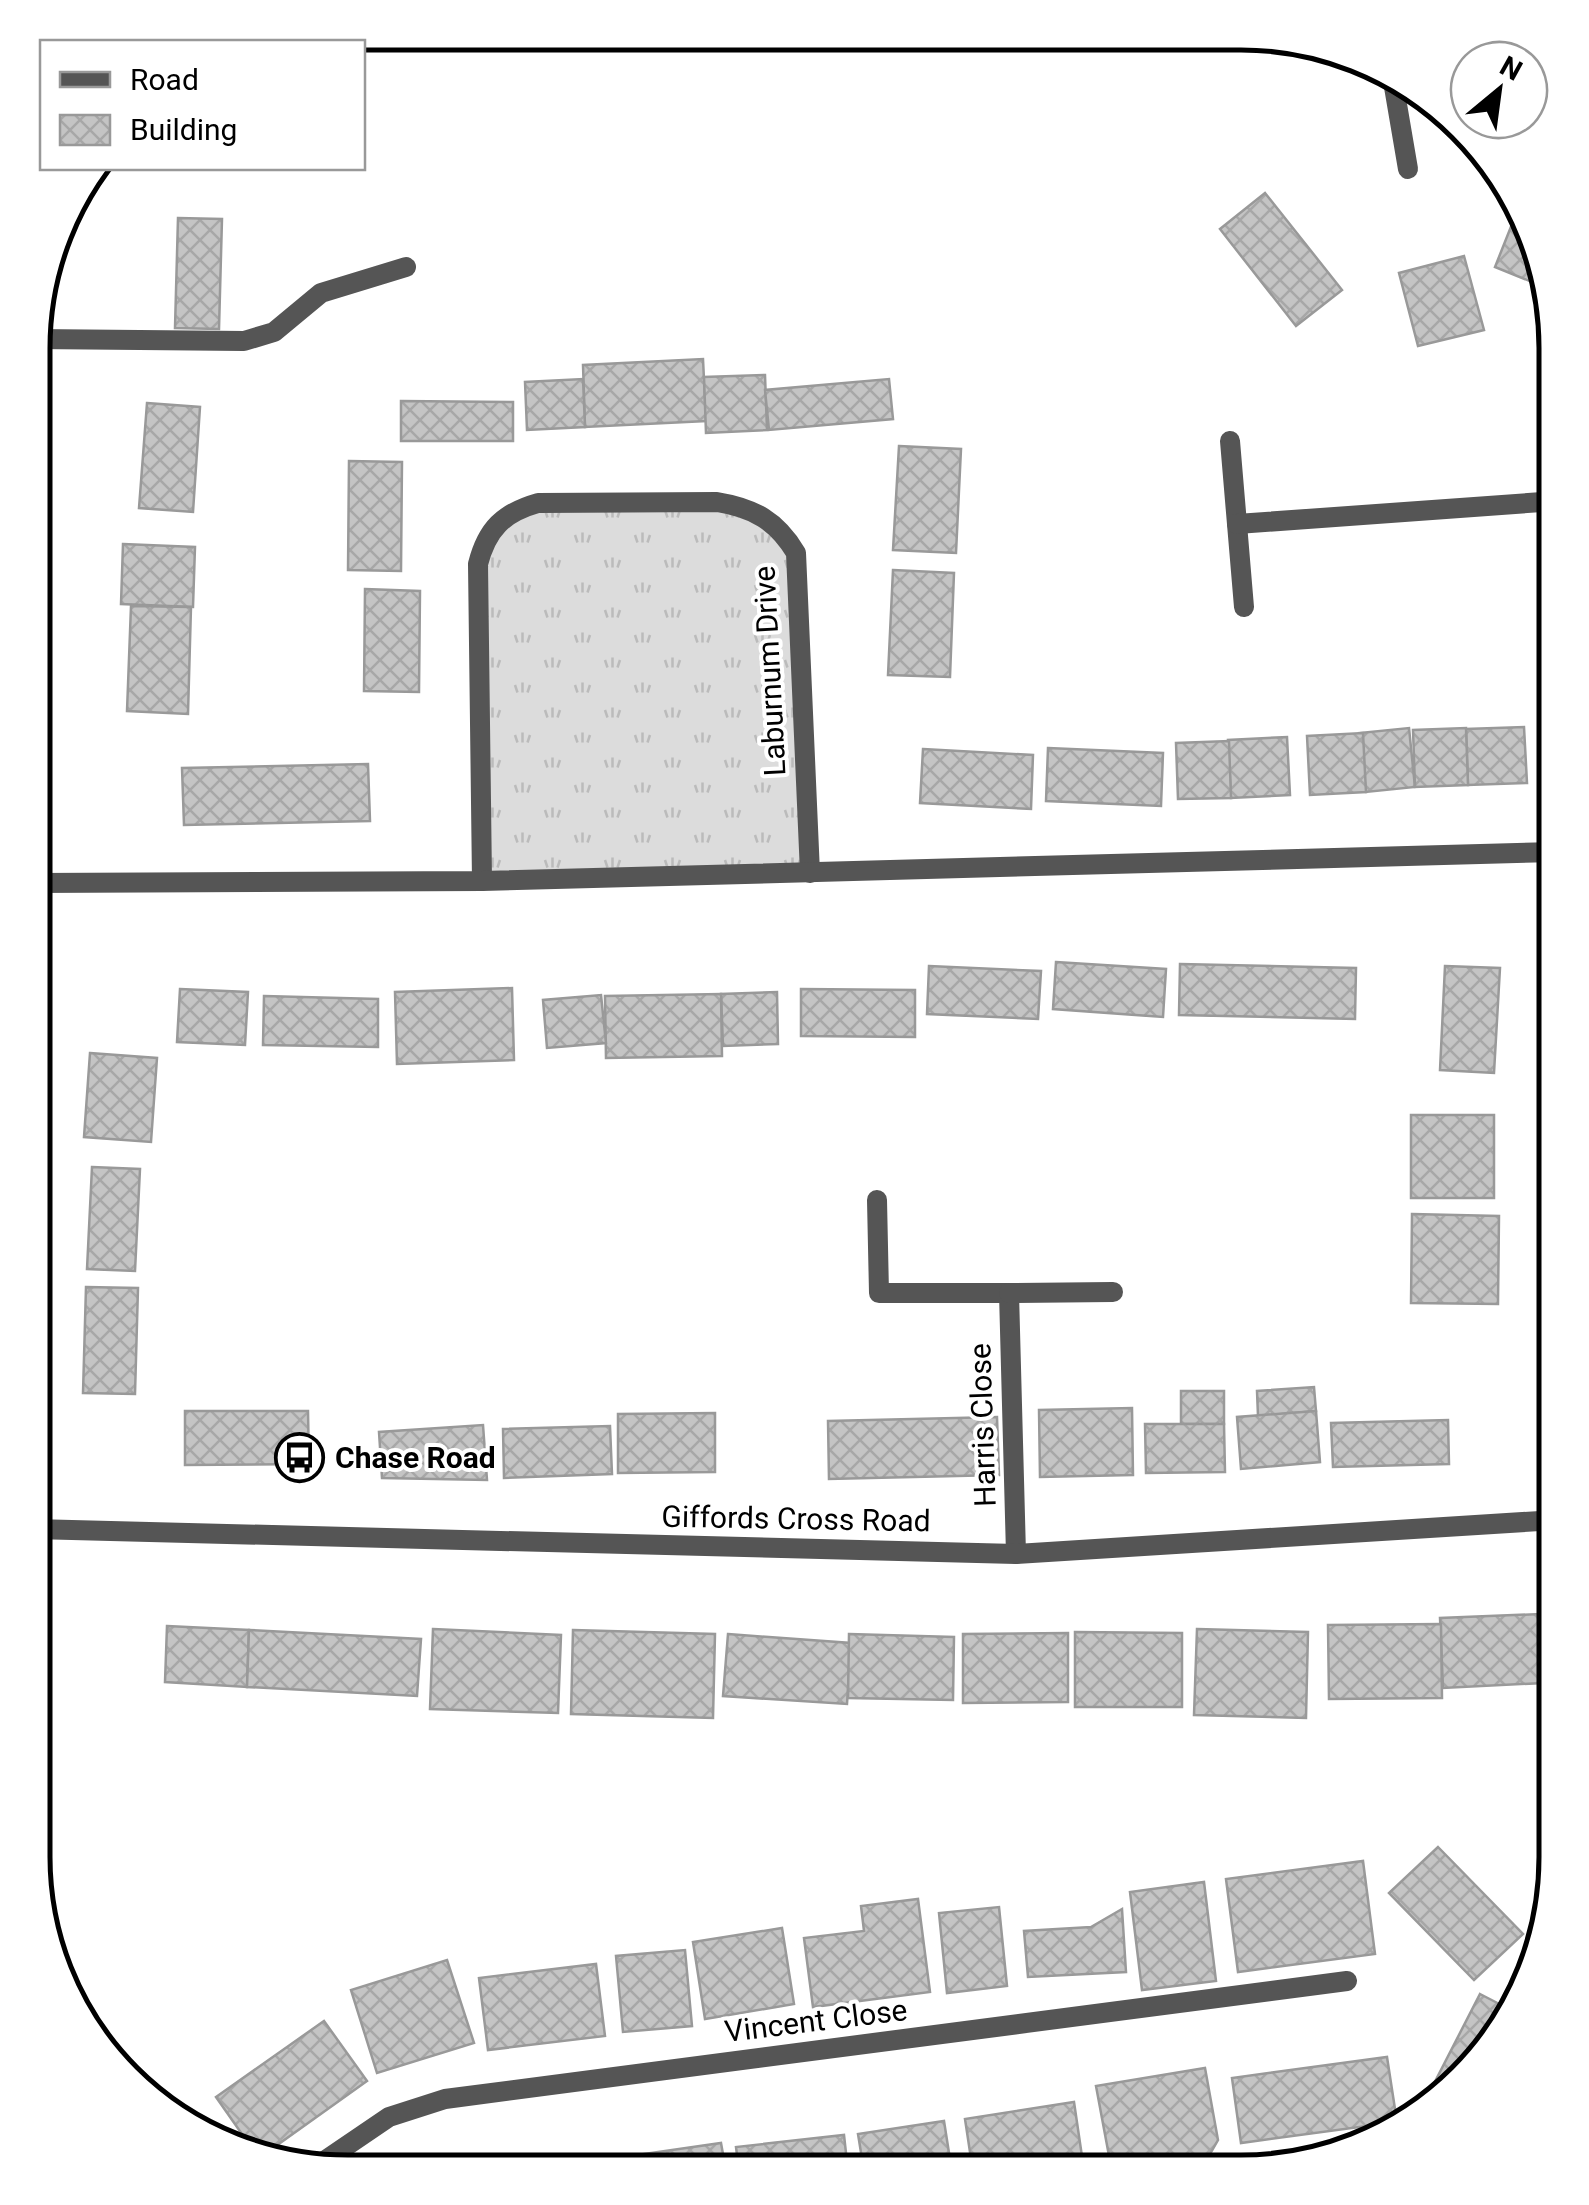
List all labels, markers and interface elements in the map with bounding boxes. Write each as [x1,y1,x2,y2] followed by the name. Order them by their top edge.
[40,40,365,170] legend
[1449,40,1549,140] north arrow
[1494,49,1528,88] text: N
[130,62,199,97] text: Road
[130,112,237,147] text: Building
[747,565,792,777] street label: Laburnum Drive
[962,1343,1003,1507] street label: Harris Close
[274,1432,326,1484] bus stop icon: Chase Road
[335,1440,496,1475] place label: Chase Road
[661,1499,931,1538] street label: Giffords Cross Road
[723,1992,909,2049] street label: Vincent Close

